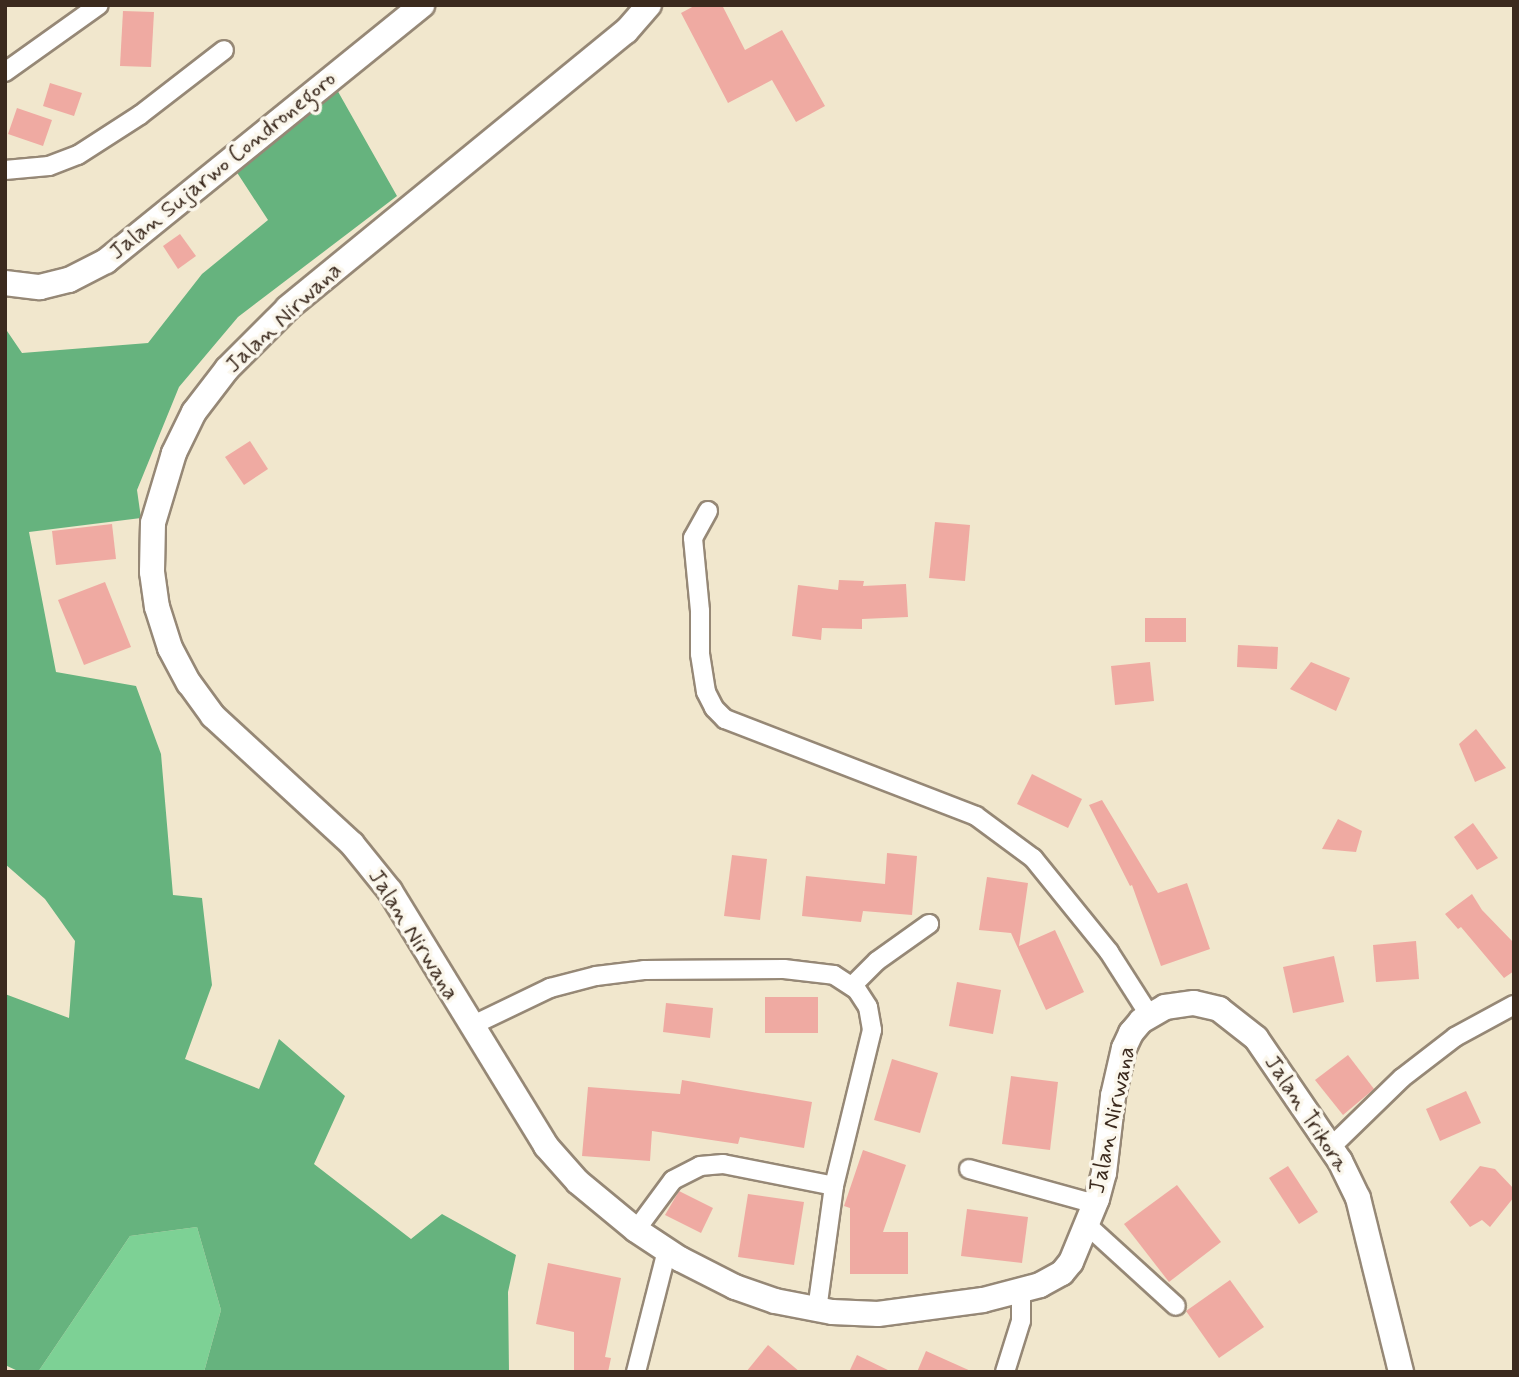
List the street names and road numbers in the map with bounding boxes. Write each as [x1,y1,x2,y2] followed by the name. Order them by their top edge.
[105,67,341,265] street label: Jalan Sujarwo Condronegoro
[219,256,349,380] street label: Jalan Nirwana
[361,864,465,1006] street label: Jalan Nirwana
[1084,1043,1142,1197] street label: Jalan Nirwana
[1258,1050,1354,1178] street label: Jalan Trikora

